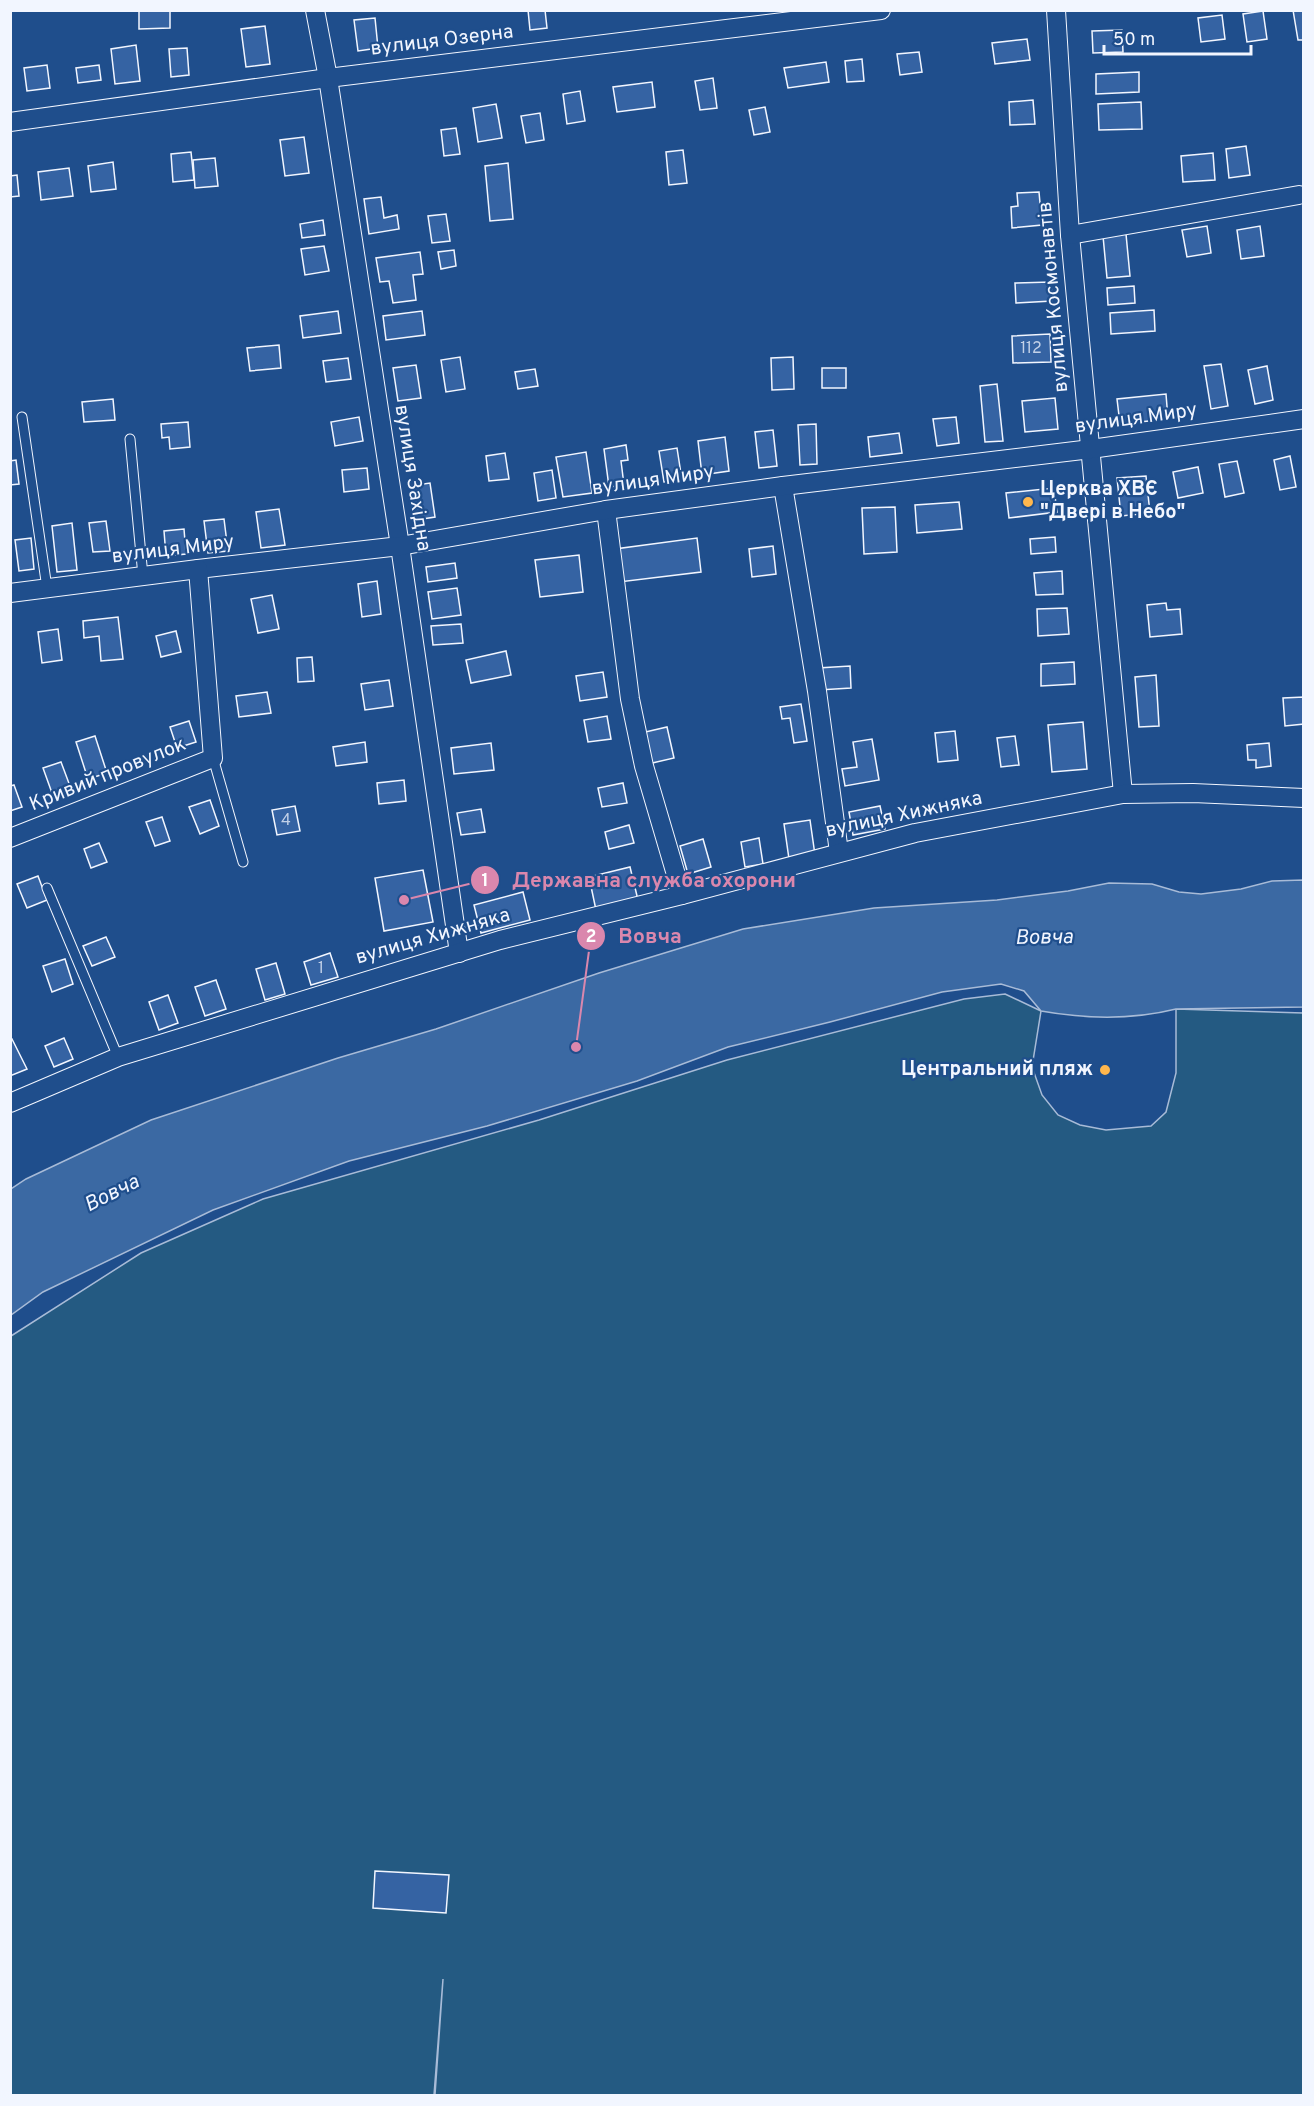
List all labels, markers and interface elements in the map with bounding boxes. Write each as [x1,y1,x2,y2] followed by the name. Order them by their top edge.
[1104,18,1251,56] scale bar
[369,19,515,63] street label: вулиця Озерна
[1113,29,1155,52] text: 50 m
[1033,200,1075,394] street label: вулиця Космонавтів
[1020,339,1042,359] house number: 112
[1073,398,1199,440] street label: вулиця Миру
[388,403,436,553] street label: вулиця Західна
[590,460,716,502] street label: вулиця Миру
[1040,477,1185,526] place label: Церква ХВЄ "Двері в Небо"
[1021,495,1035,509] marker: Церква ХВЄ "Двері в Небо"
[110,530,236,570] street label: вулиця Миру
[26,732,190,818] street label: Кривий провулок
[823,786,985,844] street label: вулиця Хижняка
[281,811,291,831] house number: 4
[470,860,808,899] callout: Державна служба охорони
[512,868,796,895] text: Державна служба охорони
[481,870,489,893] text: 1
[353,903,513,971] street label: вулиця Хижняка
[576,916,694,955] callout: Вовча
[618,924,682,951] text: Вовча
[1015,924,1073,952] water label: Вовча
[585,926,597,949] text: 2
[318,959,324,979] house number: 1
[901,1057,1093,1083] place label: Центральний пляж
[1098,1063,1112,1077] marker: Центральний пляж
[80,1169,144,1219] water label: Вовча

